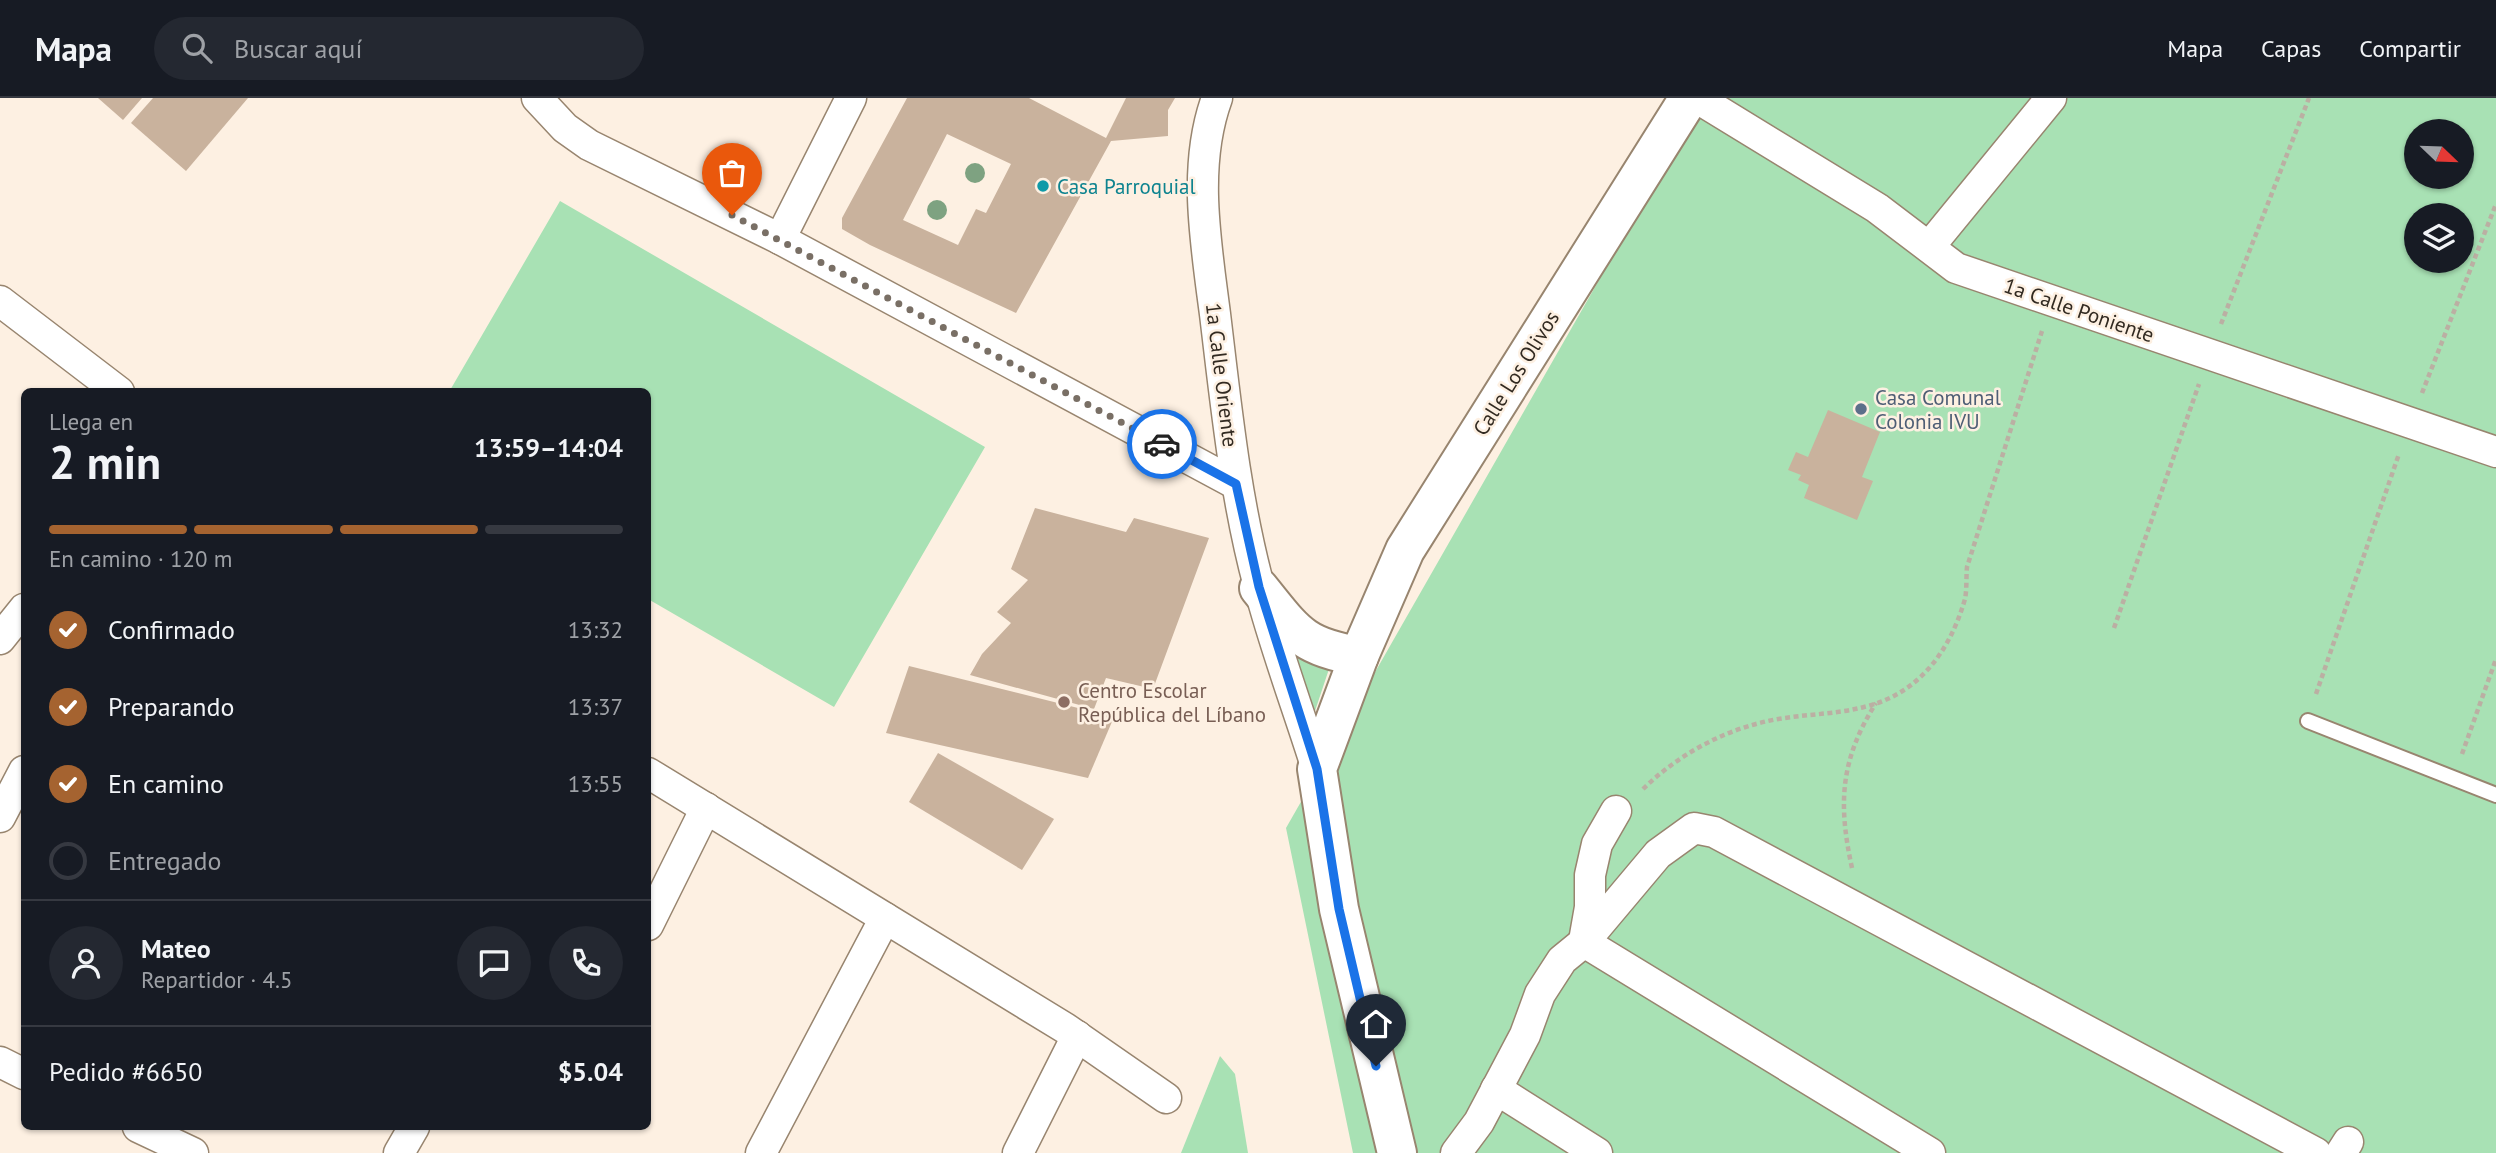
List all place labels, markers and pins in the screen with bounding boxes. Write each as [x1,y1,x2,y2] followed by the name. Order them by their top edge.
[702,143,762,215] pin
[1057,173,1196,200] place label: Casa Parroquial
[1035,178,1051,194] marker: Casa Parroquial
[1875,384,2001,435] place label: Casa Comunal Colonia IVU
[1853,401,1869,417] marker: Casa Comunal Colonia IVU
[1078,677,1266,728] place label: Centro Escolar República del Líbano
[1056,694,1072,710] marker: Centro Escolar República del Líbano
[1346,994,1406,1066] pin

